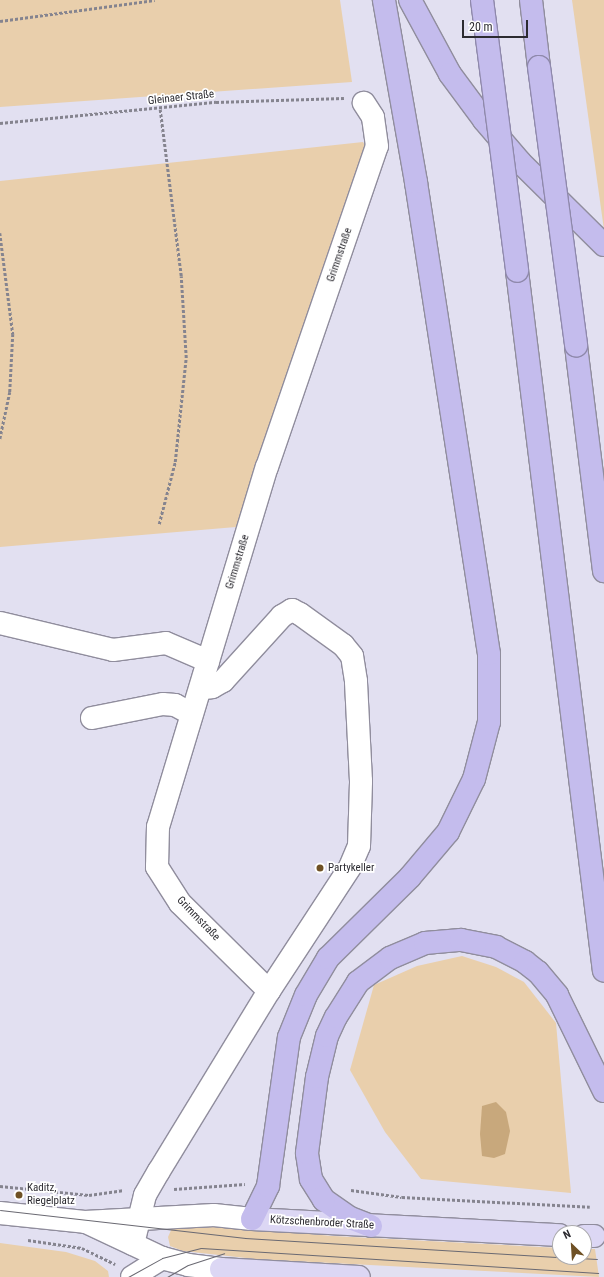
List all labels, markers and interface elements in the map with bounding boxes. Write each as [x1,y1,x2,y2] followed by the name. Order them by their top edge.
[464,12,530,38] scale bar
[469,20,493,34] text: 20 m
[147,88,215,108] street label: Gleinaer Straße
[325,226,355,284] street label: Grimmstraße
[223,533,253,591] street label: Grimmstraße
[328,861,374,875] place label: Partykeller
[315,863,325,873] marker: Partykeller
[174,894,222,944] street label: Grimmstraße
[27,1182,75,1208] place label: Kaditz, Riegelplatz
[14,1190,24,1200] marker: Kaditz, Riegelplatz
[270,1214,374,1232] street label: Kötzschenbroder Straße
[552,1225,592,1265] north arrow
[561,1227,573,1242] text: N

